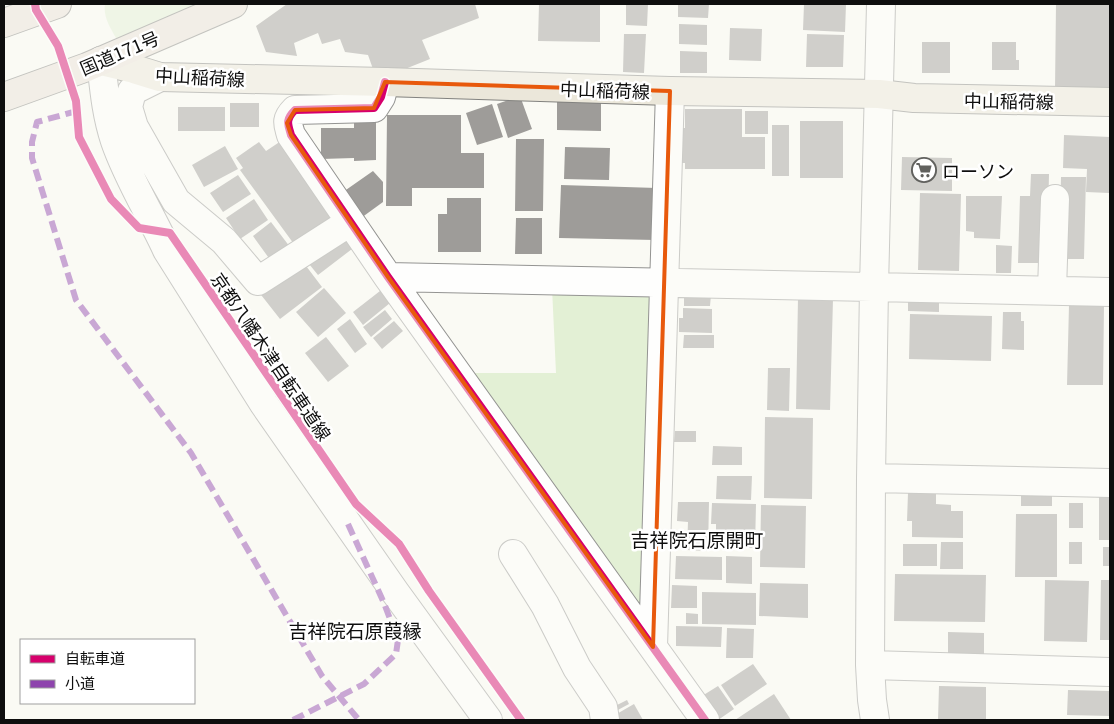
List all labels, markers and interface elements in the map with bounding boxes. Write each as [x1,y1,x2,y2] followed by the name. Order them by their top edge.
[75,24,163,80] street label: 国道171号
[154,61,246,91] street label: 中山稲荷線
[560,74,650,104] street label: 中山稲荷線
[964,86,1054,114] street label: 中山稲荷線
[911,157,937,183] supermarket icon: ローソン
[942,157,1014,183] place label: ローソン
[206,267,338,445] street label: 京都八幡木津自転車道線
[630,525,764,552] district label: 吉祥院石原開町
[288,616,422,643] district label: 吉祥院石原葭縁
[20,639,195,704] legend
[65,647,125,668] text: 自転車道
[65,672,95,693] text: 小道

